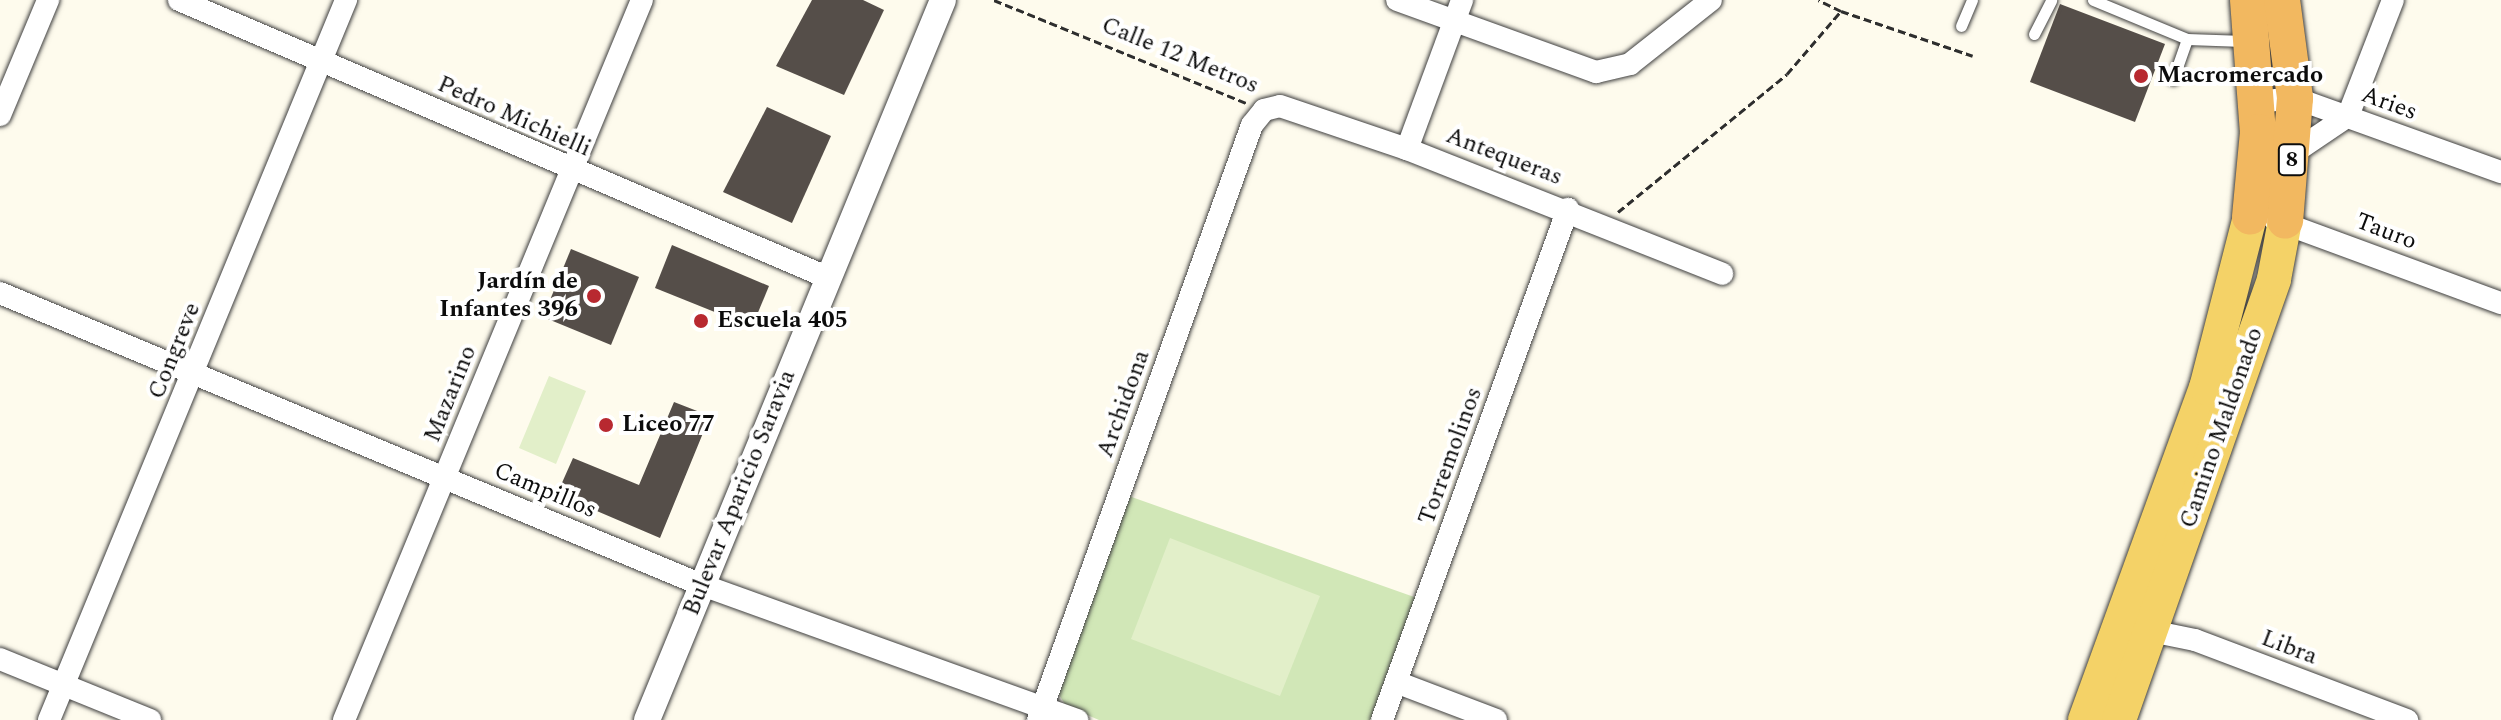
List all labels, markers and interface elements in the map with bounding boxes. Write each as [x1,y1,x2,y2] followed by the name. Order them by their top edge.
[1097,11,1263,101] street label: Calle 12 Metros
[2157,62,2323,90] place label: Macromercado
[2132,67,2150,85] marker: Macromercado
[433,70,595,164] street label: Pedro Michielli
[2357,81,2421,127] street label: Aries
[1442,122,1566,192] street label: Antequeras
[2276,142,2308,178] road number: 8
[2351,207,2421,257] street label: Tauro
[439,268,578,324] place label: Jardín de Infantes 396
[585,287,603,305] marker: Jardín de Infantes 396
[143,299,207,403] street label: Congreve
[717,307,848,335] place label: Escuela 405
[692,312,710,330] marker: Escuela 405
[2174,324,2270,532] street label: Camino Maldonado
[419,341,483,447] street label: Mazarino
[1091,346,1157,462] street label: Archidona
[677,366,803,620] street label: Bulevar Aparicio Saravia
[1413,383,1489,529] street label: Torremolinos
[622,411,715,439] place label: Liceo 77
[597,416,615,434] marker: Liceo 77
[490,457,600,525] street label: Campillos
[2257,624,2321,672] street label: Libra

